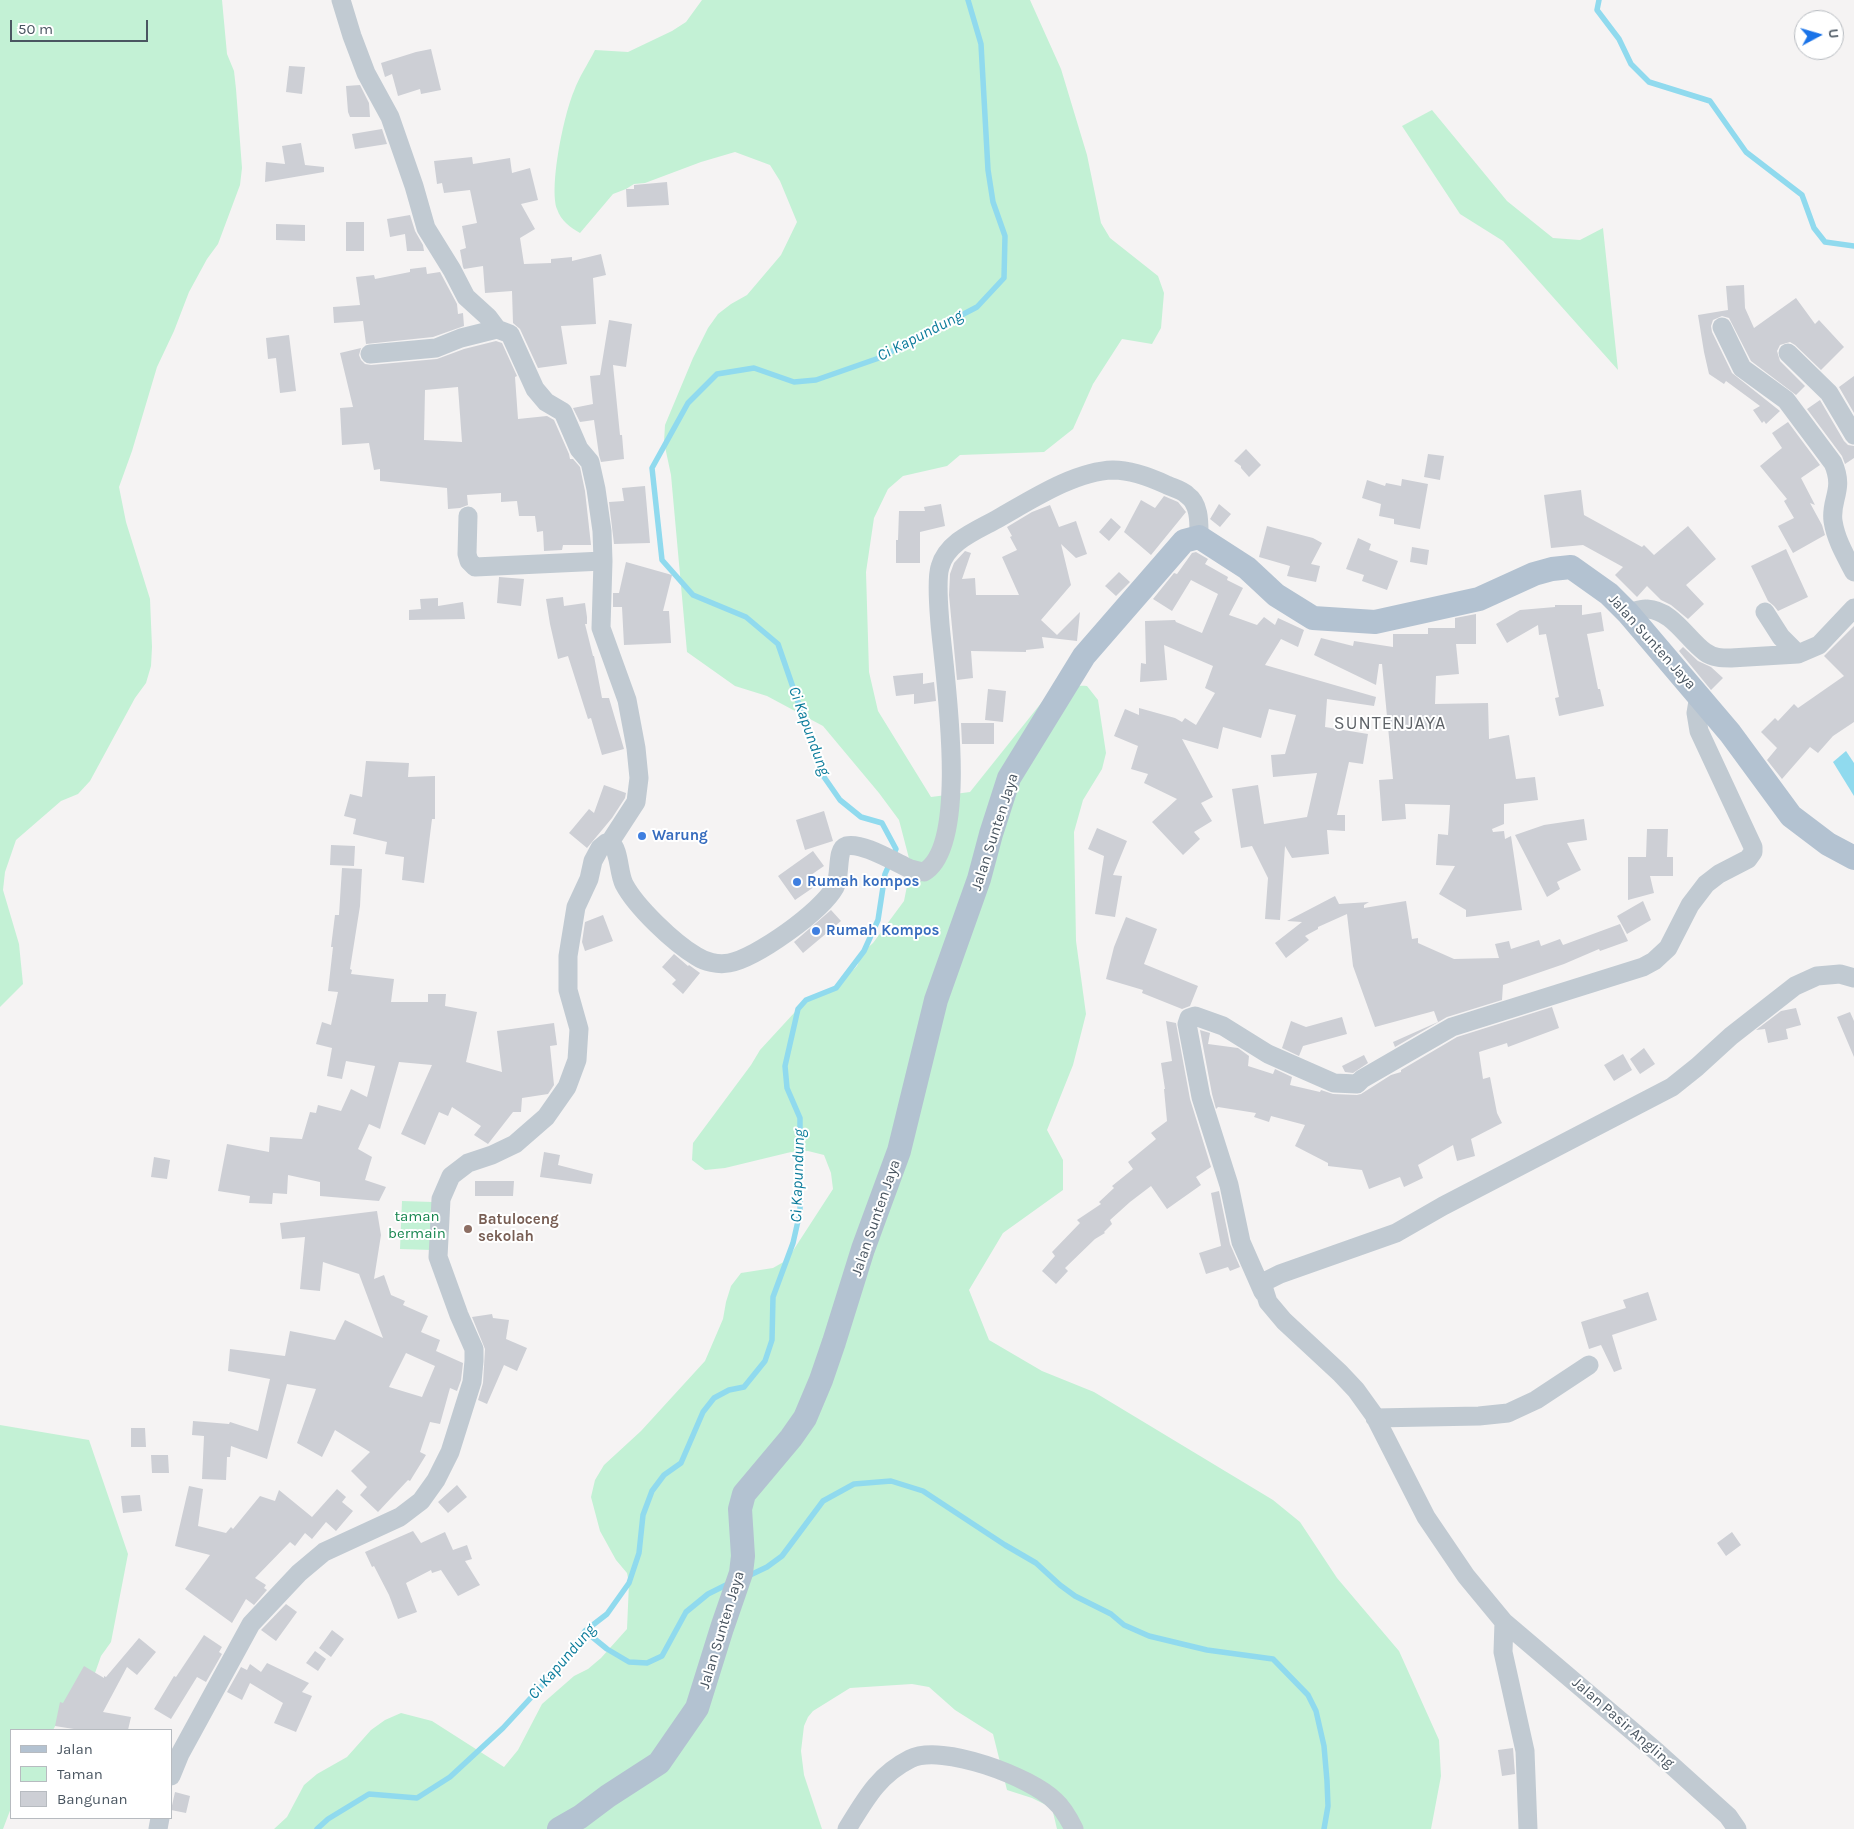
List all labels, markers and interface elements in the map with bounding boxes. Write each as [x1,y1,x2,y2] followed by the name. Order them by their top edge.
[12,10,150,42] scale bar
[1794,10,1844,60] north arrow
[18,20,53,38] text: 50 m
[1824,28,1842,39] text: U
[874,306,966,366] water label: Ci Kapundung
[1604,591,1700,693] street label: Jalan Sunten Jaya
[784,684,834,778] water label: Ci Kapundung
[1333,713,1447,735] district label: SUNTENJAYA
[968,771,1022,893] street label: Jalan Sunten Jaya
[652,827,708,845] place label: Warung
[636,830,648,842] marker: Warung
[807,873,919,891] place label: Rumah kompos
[791,876,803,888] marker: Rumah kompos
[826,922,939,940] place label: Rumah Kompos
[810,925,822,937] marker: Rumah Kompos
[787,1129,809,1223] water label: Ci Kapundung
[848,1157,904,1279] street label: Jalan Sunten Jaya
[388,1208,446,1243] park label: taman bermain
[478,1211,559,1246] place label: Batuloceng sekolah
[462,1223,474,1235] marker: Batuloceng sekolah
[696,1569,748,1691] street label: Jalan Sunten Jaya
[524,1620,600,1704] water label: Ci Kapundung
[1568,1674,1678,1772] street label: Jalan Pasir Angling
[10,1729,172,1819] legend
[57,1740,93,1758] text: Jalan
[57,1765,103,1783] text: Taman
[57,1790,128,1808] text: Bangunan

